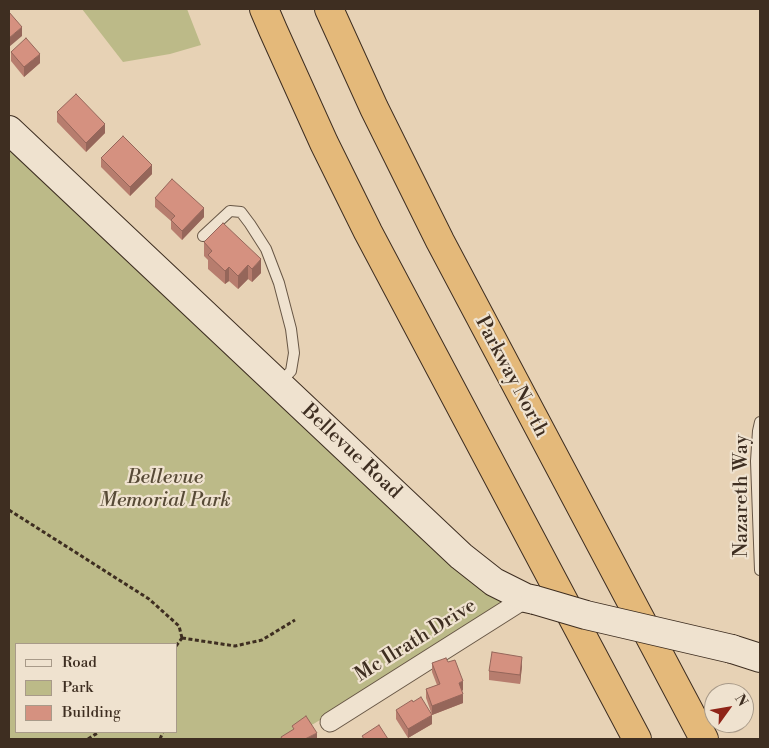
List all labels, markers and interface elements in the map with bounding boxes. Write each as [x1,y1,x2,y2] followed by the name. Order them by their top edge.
[469,312,553,442] street label: Parkway North
[296,400,406,504] street label: Bellevue Road
[730,435,754,557] street label: Nazareth Way
[99,466,231,513] park label: Bellevue Memorial Park
[351,594,481,688] street label: Mc Ilrath Drive
[15,643,178,733] legend
[62,653,97,672] text: Road
[62,678,93,697] text: Park
[704,683,754,733] north arrow
[730,691,751,710] text: N
[62,703,121,722] text: Building

